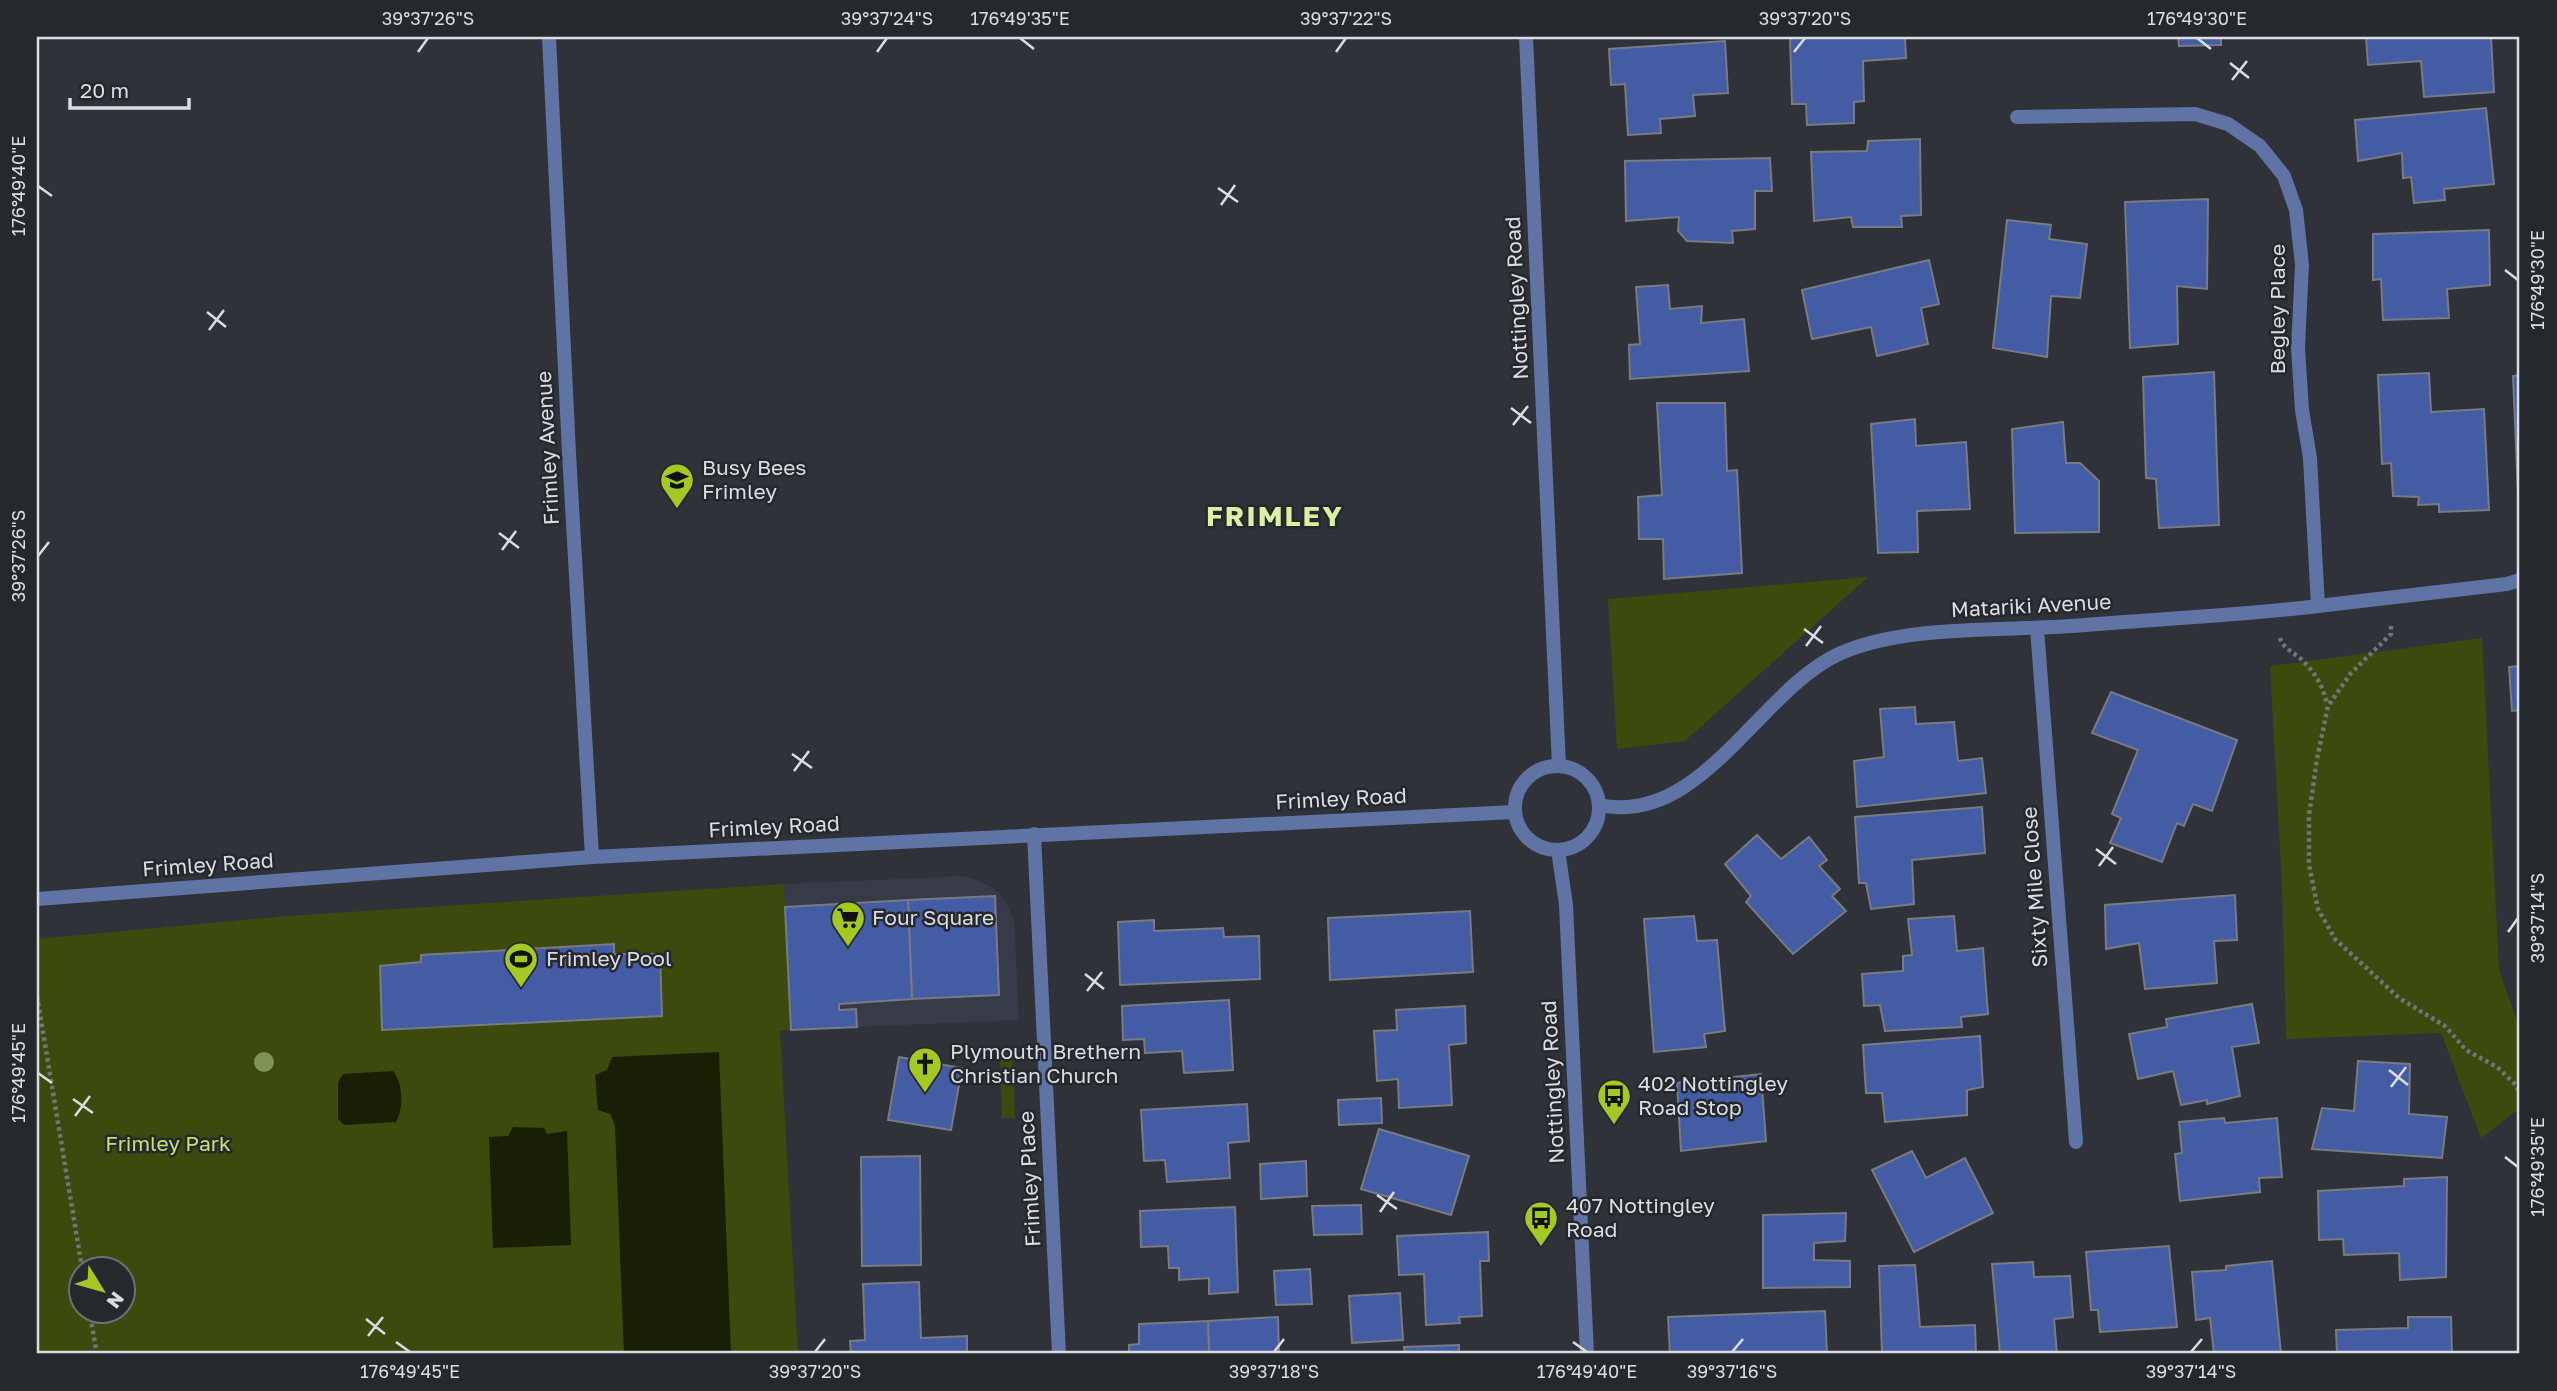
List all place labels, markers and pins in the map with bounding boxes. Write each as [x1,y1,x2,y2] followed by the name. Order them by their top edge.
[702,454,806,504] place label: Busy Bees Frimley
[658,461,696,510] school or university icon: Busy Bees Frimley
[829,899,867,948] supermarket icon: Four Square
[872,904,994,930] place label: Four Square
[502,940,540,989] sports icon: Frimley Pool
[546,945,672,971] place label: Frimley Pool
[950,1038,1141,1088] place label: Plymouth Brethern Christian Church
[906,1045,944,1094] church icon: Plymouth Brethern Christian Church
[1638,1070,1788,1120] place label: 402 Nottingley Road Stop
[1595,1077,1633,1126] bus stop icon: 402 Nottingley Road Stop
[1566,1192,1715,1242] place label: 407 Nottingley Road
[1522,1199,1560,1248] bus stop icon: 407 Nottingley Road

